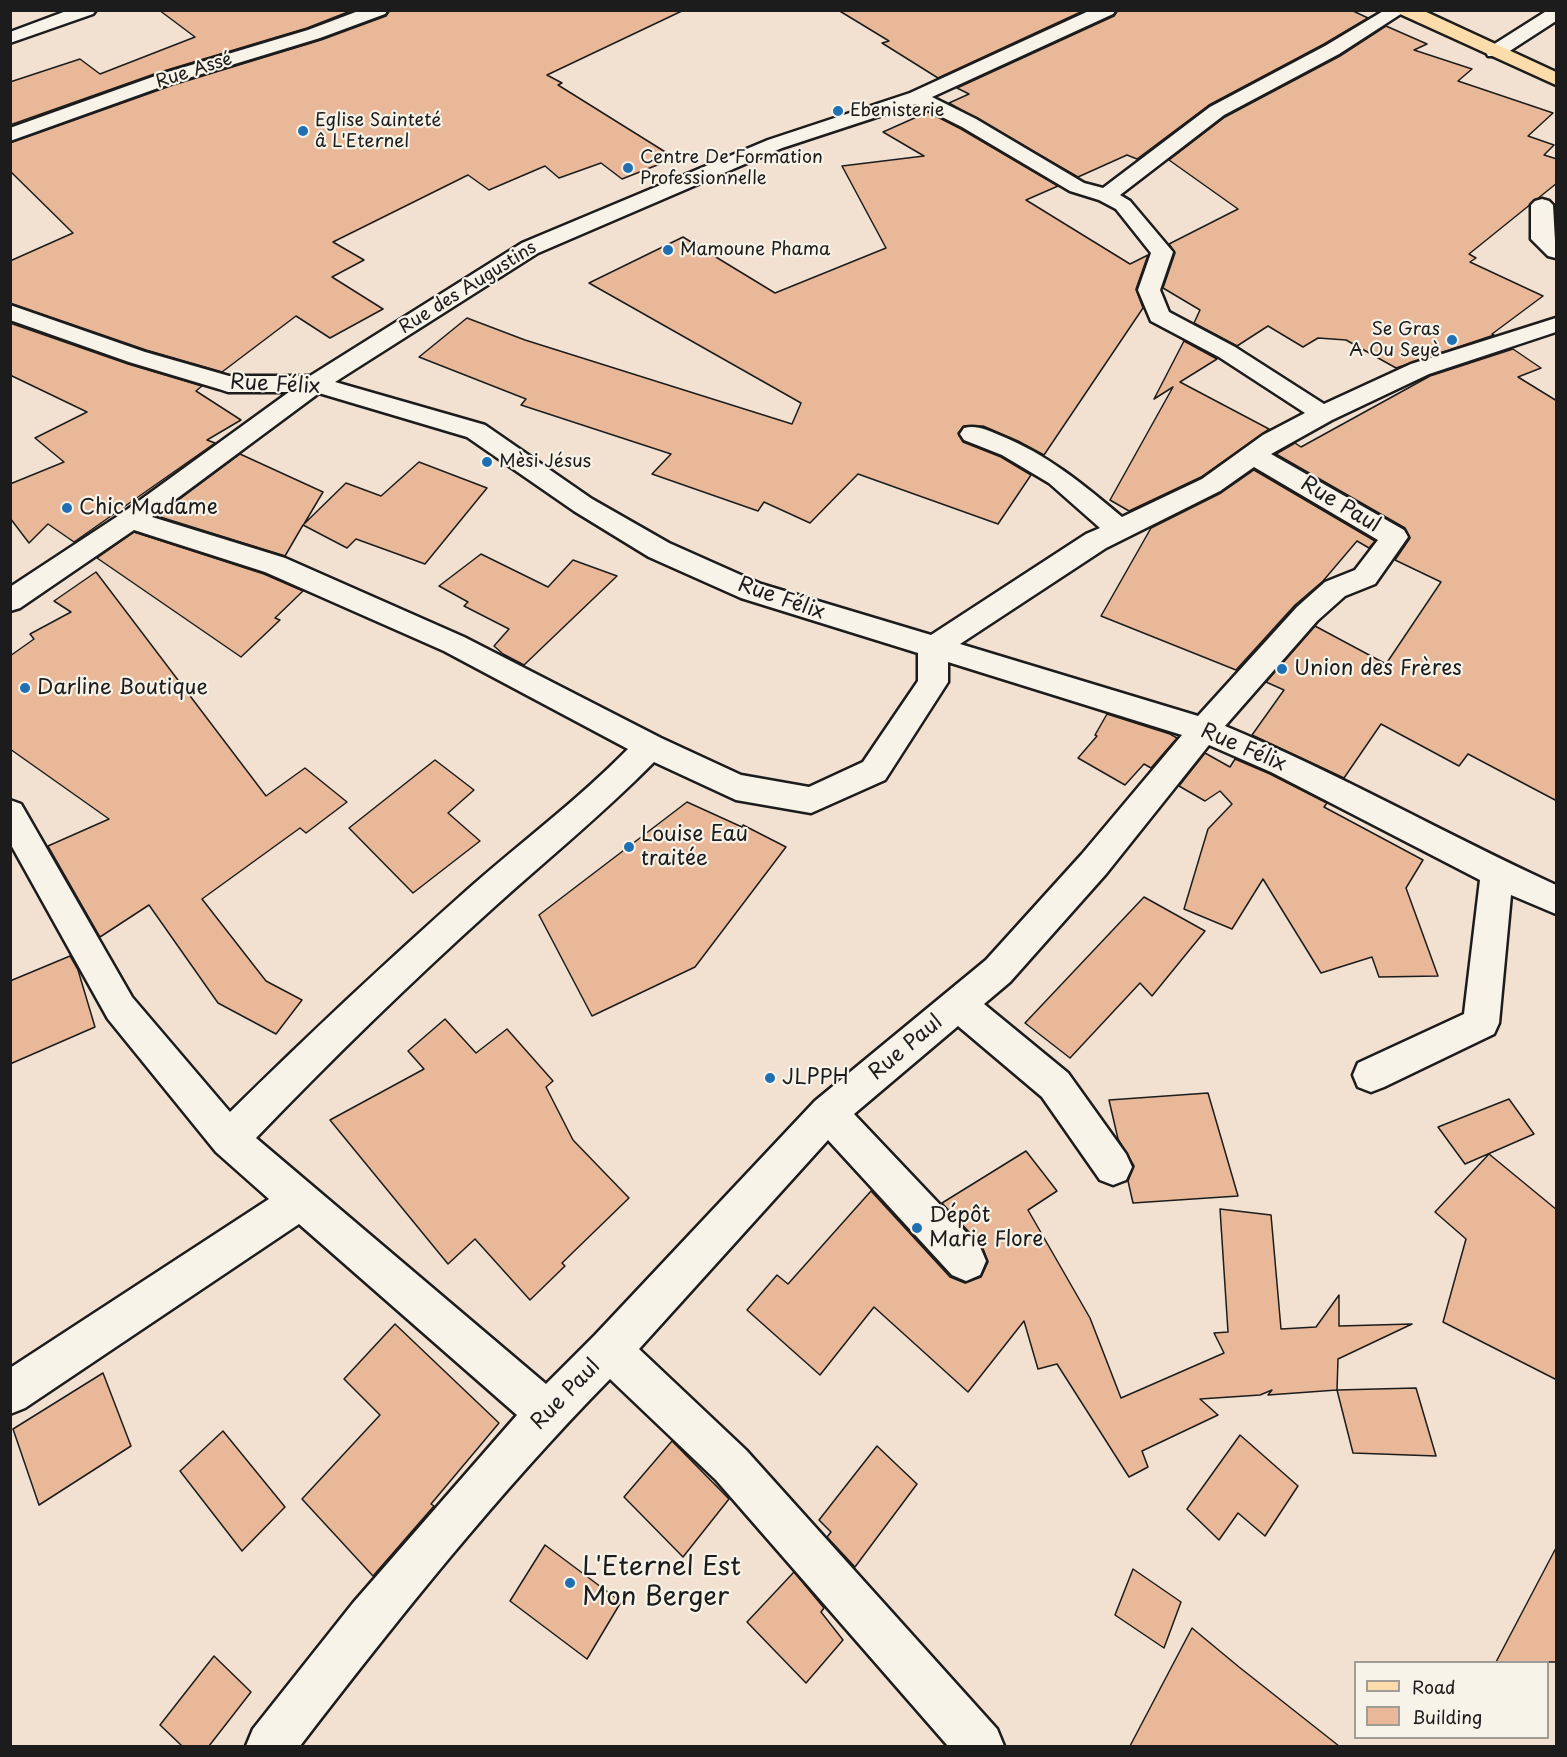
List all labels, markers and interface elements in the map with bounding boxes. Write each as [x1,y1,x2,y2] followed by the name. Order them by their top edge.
[153,49,235,93] street label: Rue Assé
[850,100,944,122] place label: Ebenisterie
[831,104,845,118] marker: Ebenisterie
[315,110,441,152] place label: Eglise Sainteté â L'Eternel
[296,124,310,138] marker: Eglise Sainteté â L'Eternel
[640,147,823,190] place label: Centre De Formation Professionnelle
[621,161,635,175] marker: Centre De Formation Professionnelle
[395,237,541,339] street label: Rue des Augustins
[680,239,830,261] place label: Mamoune Phama
[661,243,675,257] marker: Mamoune Phama
[1349,319,1440,362] place label: Se Gras A Ou Seyè
[1445,333,1459,347] marker: Se Gras A Ou Seyè
[229,370,321,400] street label: Rue Félix
[499,451,591,473] place label: Mèsi Jésus
[480,455,494,469] marker: Mèsi Jésus
[1296,471,1384,539] street label: Rue Paul
[79,495,218,521] place label: Chic Madame
[60,501,74,515] marker: Chic Madame
[734,572,828,626] street label: Rue Félix
[1294,656,1462,682] place label: Union des Frères
[1275,662,1289,676] marker: Union des Frères
[37,675,208,701] place label: Darline Boutique
[18,681,32,695] marker: Darline Boutique
[1196,719,1290,777] street label: Rue Félix
[641,822,748,872] place label: Louise Eau traitée
[622,840,636,854] marker: Louise Eau traitée
[864,1010,948,1086] street label: Rue Paul
[782,1065,849,1091] place label: JLPPH
[763,1071,777,1085] marker: JLPPH
[929,1203,1043,1253] place label: Dépôt Marie Flore
[910,1221,924,1235] marker: Dépôt Marie Flore
[526,1354,606,1436] street label: Rue Paul
[582,1552,741,1613] place label: L'Eternel Est Mon Berger
[563,1576,577,1590] marker: L'Eternel Est Mon Berger
[1354,1661,1549,1739] legend
[1412,1673,1456,1700] text: Road
[1412,1703,1482,1730] text: Building

